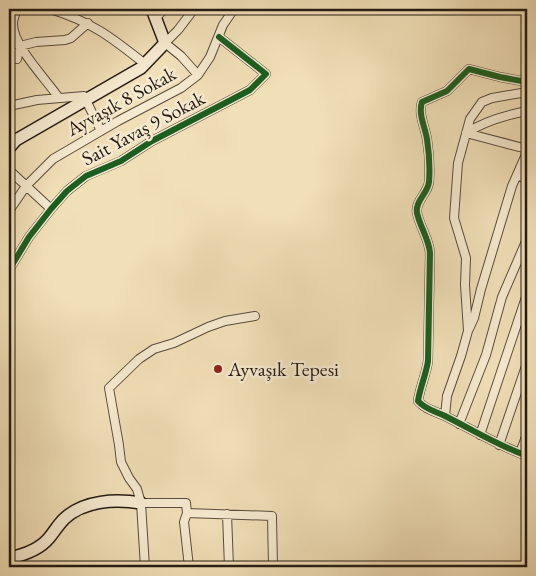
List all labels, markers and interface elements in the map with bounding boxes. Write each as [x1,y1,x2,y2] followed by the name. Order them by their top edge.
[61,60,181,142] street label: Ayvaşık 8 Sokak
[77,84,210,171] street label: Sait Yavaş 9 Sokak
[227,356,339,382] place label: Ayvaşık Tepesi
[212,363,224,375] marker: Ayvaşık Tepesi

